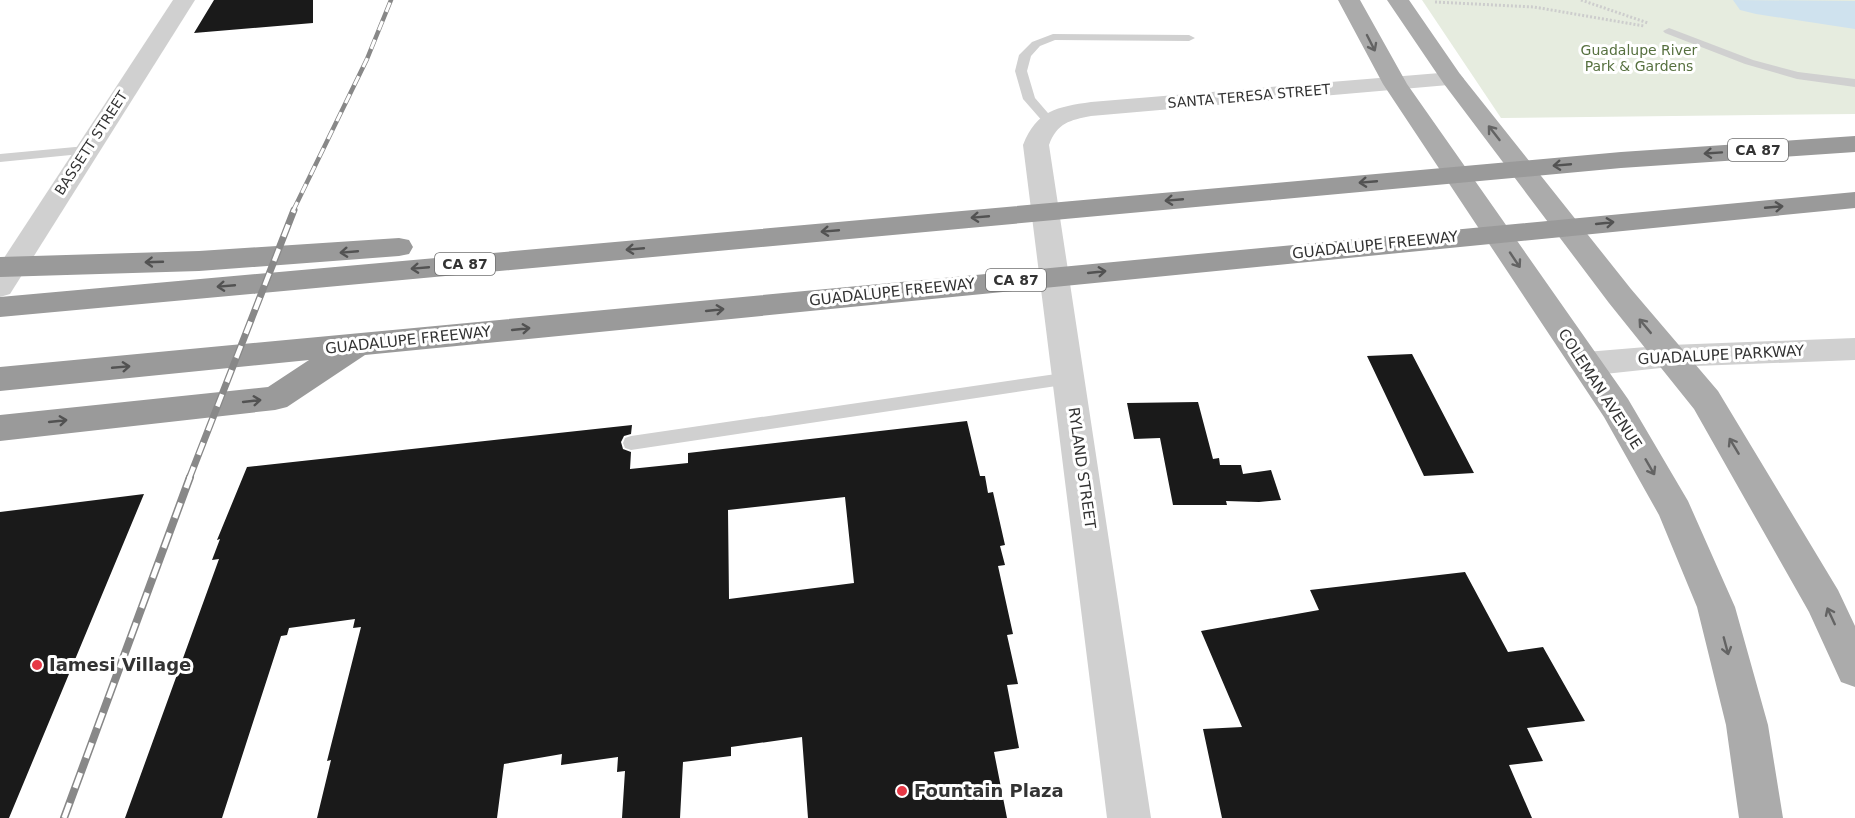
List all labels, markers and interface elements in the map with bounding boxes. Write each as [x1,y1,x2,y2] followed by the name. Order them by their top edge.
[1366,33,1377,51] one-way arrow
[1581,42,1698,74] park label: Guadalupe River Park & Gardens
[1167,81,1331,111] street label: SANTA TERESA STREET
[51,88,131,198] street label: BASSETT STREET
[1488,126,1501,142] one-way arrow
[1728,139,1788,161] road number: CA 87
[1703,148,1723,159] one-way arrow
[1553,160,1573,171] one-way arrow
[1359,177,1379,188] one-way arrow
[1164,195,1184,206] one-way arrow
[1764,201,1784,212] one-way arrow
[970,212,990,223] one-way arrow
[1594,217,1614,228] one-way arrow
[820,226,840,237] one-way arrow
[1291,227,1460,263] street label: GUADALUPE FREEWAY
[626,244,646,255] one-way arrow
[339,247,359,258] one-way arrow
[1509,251,1521,268] one-way arrow
[435,253,495,275] road number: CA 87
[145,257,165,268] one-way arrow
[411,263,431,274] one-way arrow
[1087,266,1107,277] one-way arrow
[986,269,1046,291] road number: CA 87
[808,274,977,310] street label: GUADALUPE FREEWAY
[217,281,237,292] one-way arrow
[705,304,725,315] one-way arrow
[1639,318,1652,334] one-way arrow
[324,322,493,358] street label: GUADALUPE FREEWAY
[511,323,531,334] one-way arrow
[1554,325,1646,453] street label: COLEMAN AVENUE
[1637,342,1806,368] street label: GUADALUPE PARKWAY
[110,361,130,372] one-way arrow
[242,395,261,406] one-way arrow
[1065,406,1100,531] street label: RYLAND STREET
[48,415,68,426] one-way arrow
[1728,438,1740,455] one-way arrow
[1644,458,1656,475] one-way arrow
[1824,607,1836,625] one-way arrow
[1721,636,1732,655] one-way arrow
[49,654,191,675] place label: Iamesi Village
[30,658,44,672] marker: Iamesi Village
[914,780,1064,801] place label: Fountain Plaza
[895,784,909,798] marker: Fountain Plaza

